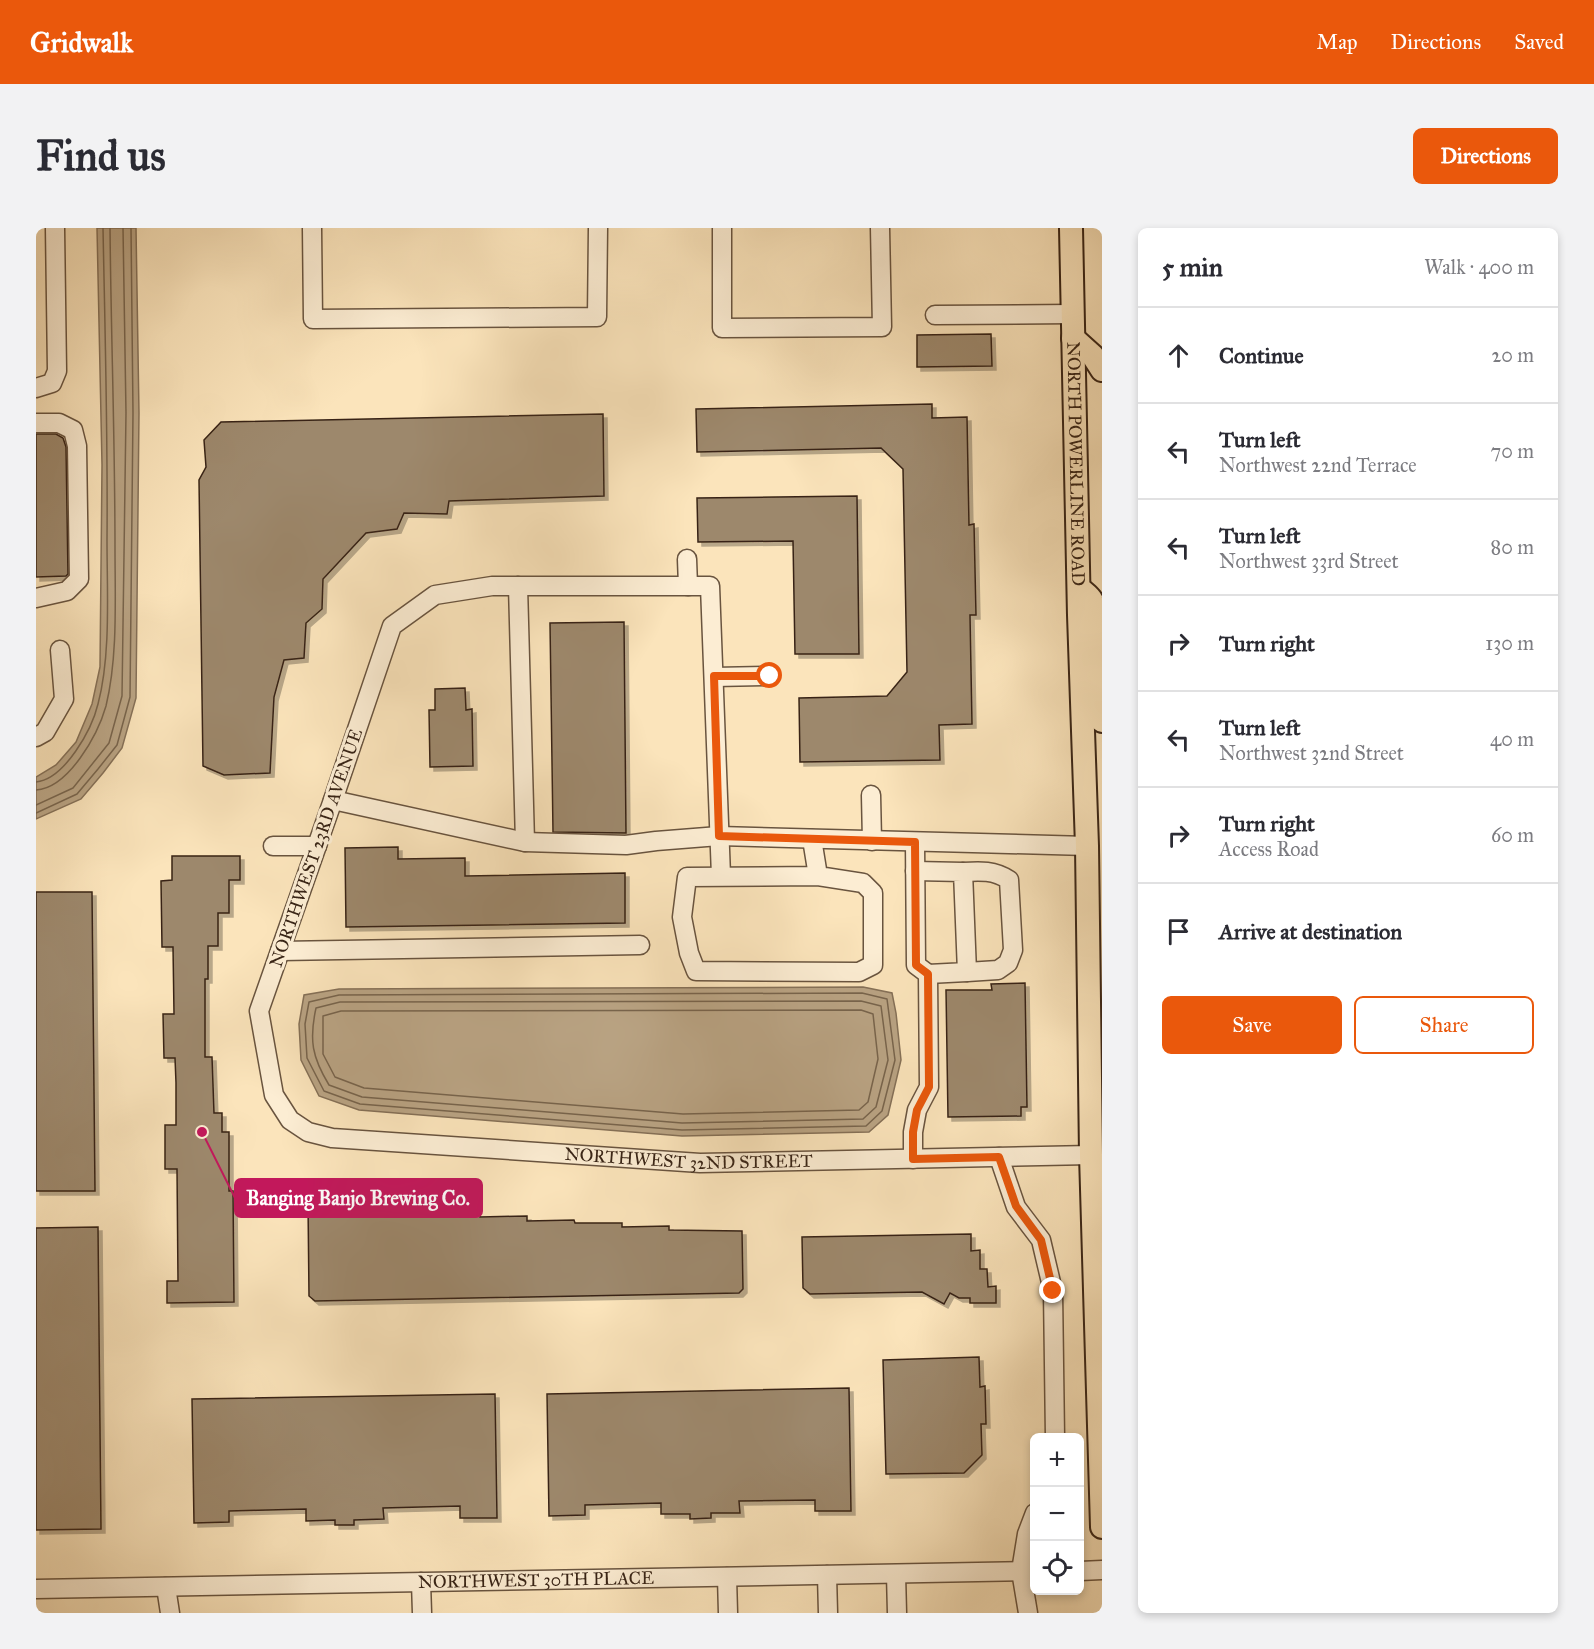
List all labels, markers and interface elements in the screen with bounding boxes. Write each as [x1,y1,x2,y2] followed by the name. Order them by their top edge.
[30,25,133,60] text: Gridwalk
[1317,29,1358,55] text: Map
[1391,29,1481,55] text: Directions
[1514,29,1564,55] text: Saved
[1413,128,1558,184] button: Directions
[36,130,166,182] text: Find us
[1162,251,1223,283] text: 5 min
[1424,255,1534,279] text: Walk · 400 m
[1162,339,1195,372] icon: ahead
[1062,341,1089,586] street label: NORTH POWERLINE ROAD
[1219,342,1304,369] text: Continue
[1491,343,1534,367] text: 20 m
[1219,426,1301,453] text: Turn left
[1162,435,1195,468] icon: left
[1491,439,1534,463] text: 70 m
[1219,453,1417,477] text: Northwest 22nd Terrace
[1219,522,1301,549] text: Turn left
[1162,531,1195,564] icon: left
[1491,535,1534,559] text: 80 m
[1219,549,1399,573] text: Northwest 33rd Street
[1162,627,1195,660] icon: right
[1219,630,1315,657] text: Turn right
[1485,631,1534,655] text: 130 m
[756,662,782,688] route start
[1219,714,1301,741] text: Turn left
[1162,723,1195,756] icon: left
[265,726,367,970] street label: NORTHWEST 23RD AVENUE
[1490,727,1534,751] text: 40 m
[1219,741,1404,765] text: Northwest 32nd Street
[1219,810,1315,837] text: Turn right
[1162,819,1195,852] icon: right
[1491,823,1534,847] text: 60 m
[1219,837,1319,861] text: Access Road
[1162,915,1195,948] icon: arrive
[1219,918,1402,945] text: Arrive at destination
[1162,996,1342,1054] button: Save
[1354,996,1534,1054] button: Share
[564,1143,813,1174] street label: NORTHWEST 32ND STREET
[235,1179,482,1217] callout: Banging Banjo Brewing Co.
[246,1186,470,1211] text: Banging Banjo Brewing Co.
[1039,1277,1065,1303] route end
[1030,1433,1084,1595] map controls
[1030,1433,1084,1487] button: +
[1030,1487,1084,1541] button: −
[1030,1541,1084,1595] button: locate
[418,1567,654,1593] street label: NORTHWEST 30TH PLACE

